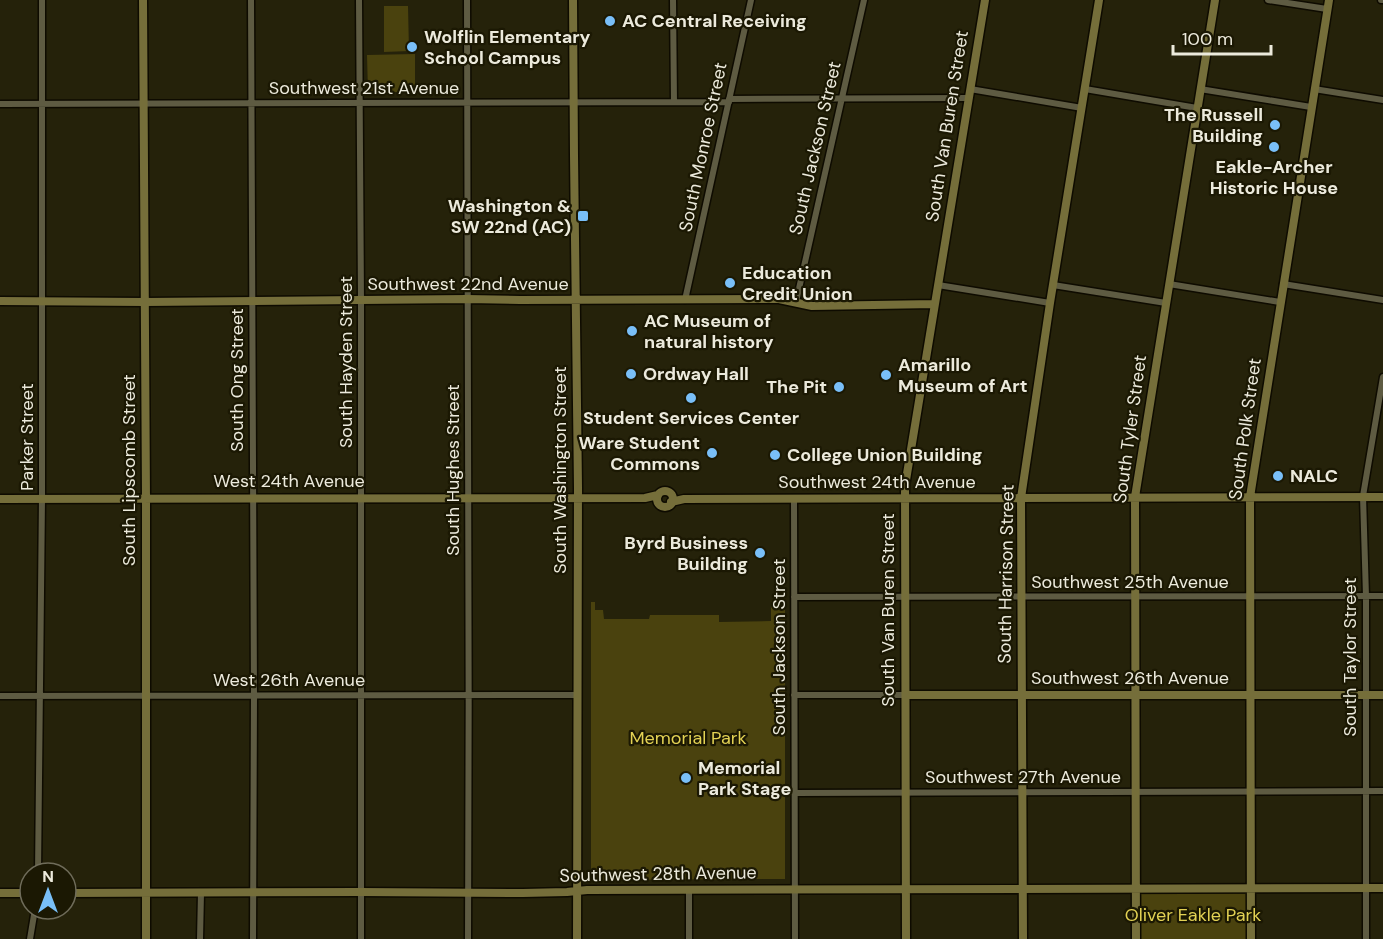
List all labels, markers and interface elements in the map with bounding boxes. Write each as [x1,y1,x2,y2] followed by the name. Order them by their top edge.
[622,9,807,33] place label: AC Central Receiving
[603,14,617,28] marker: AC Central Receiving
[1173,18,1270,56] scale bar
[424,25,591,70] place label: Wolflin Elementary School Campus
[1182,27,1233,51] text: 100 m
[920,29,974,223] street label: South Van Buren Street
[405,40,419,54] marker: Wolflin Elementary School Campus
[783,59,847,237] street label: South Jackson Street
[673,60,733,234] street label: South Monroe Street
[269,76,459,100] street label: Southwest 21st Avenue
[1164,103,1263,148] place label: The Russell Building
[1268,118,1282,132] marker: The Russell Building
[1267,140,1281,154] marker: Eakle-Archer Historic House
[1210,155,1338,200] place label: Eakle-Archer Historic House
[448,194,571,239] place label: Washington & SW 22nd (AC)
[576,209,590,223] marker: Washington & SW 22nd (AC)
[742,261,853,306] place label: Education Credit Union
[367,272,569,296] street label: Southwest 22nd Avenue
[334,276,358,448] street label: South Hayden Street
[723,276,737,290] marker: Education Credit Union
[225,308,249,452] street label: South Ong Street
[644,309,774,354] place label: AC Museum of natural history
[625,324,639,338] marker: AC Museum of natural history
[898,353,1028,398] place label: Amarillo Museum of Art
[1108,353,1152,505] street label: South Tyler Street
[1223,356,1267,502] street label: South Polk Street
[643,362,749,386] place label: Ordway Hall
[548,366,572,574] street label: South Washington Street
[624,367,638,381] marker: Ordway Hall
[879,368,893,382] marker: Amarillo Museum of Art
[117,374,141,566] street label: South Lipscomb Street
[766,375,827,399] place label: The Pit
[832,380,846,394] marker: The Pit
[15,383,39,491] street label: Parker Street
[441,384,465,556] street label: South Hughes Street
[684,391,698,405] marker: Student Services Center
[583,406,799,430] place label: Student Services Center
[579,431,700,476] place label: Ware Student Commons
[787,443,982,467] place label: College Union Building
[705,446,719,460] marker: Ware Student Commons
[768,448,782,462] marker: College Union Building
[1290,464,1338,488] place label: NALC
[213,469,365,493] street label: West 24th Avenue
[1271,469,1285,483] marker: NALC
[778,470,976,494] street label: Southwest 24th Avenue
[992,484,1020,664] street label: South Harrison Street
[876,513,900,707] street label: South Van Buren Street
[624,531,748,576] place label: Byrd Business Building
[753,546,767,560] marker: Byrd Business Building
[767,558,791,736] street label: South Jackson Street
[1031,570,1229,594] street label: Southwest 25th Avenue
[1338,577,1362,737] street label: South Taylor Street
[1031,666,1229,690] street label: Southwest 26th Avenue
[213,668,365,692] street label: West 26th Avenue
[629,726,747,750] park label: Memorial Park
[698,756,792,801] place label: Memorial Park Stage
[925,765,1121,789] street label: Southwest 27th Avenue
[679,771,693,785] marker: Memorial Park Stage
[559,860,757,888] street label: Southwest 28th Avenue
[18,861,78,921] north arrow
[42,866,54,887] text: N
[1125,903,1261,927] park label: Oliver Eakle Park

